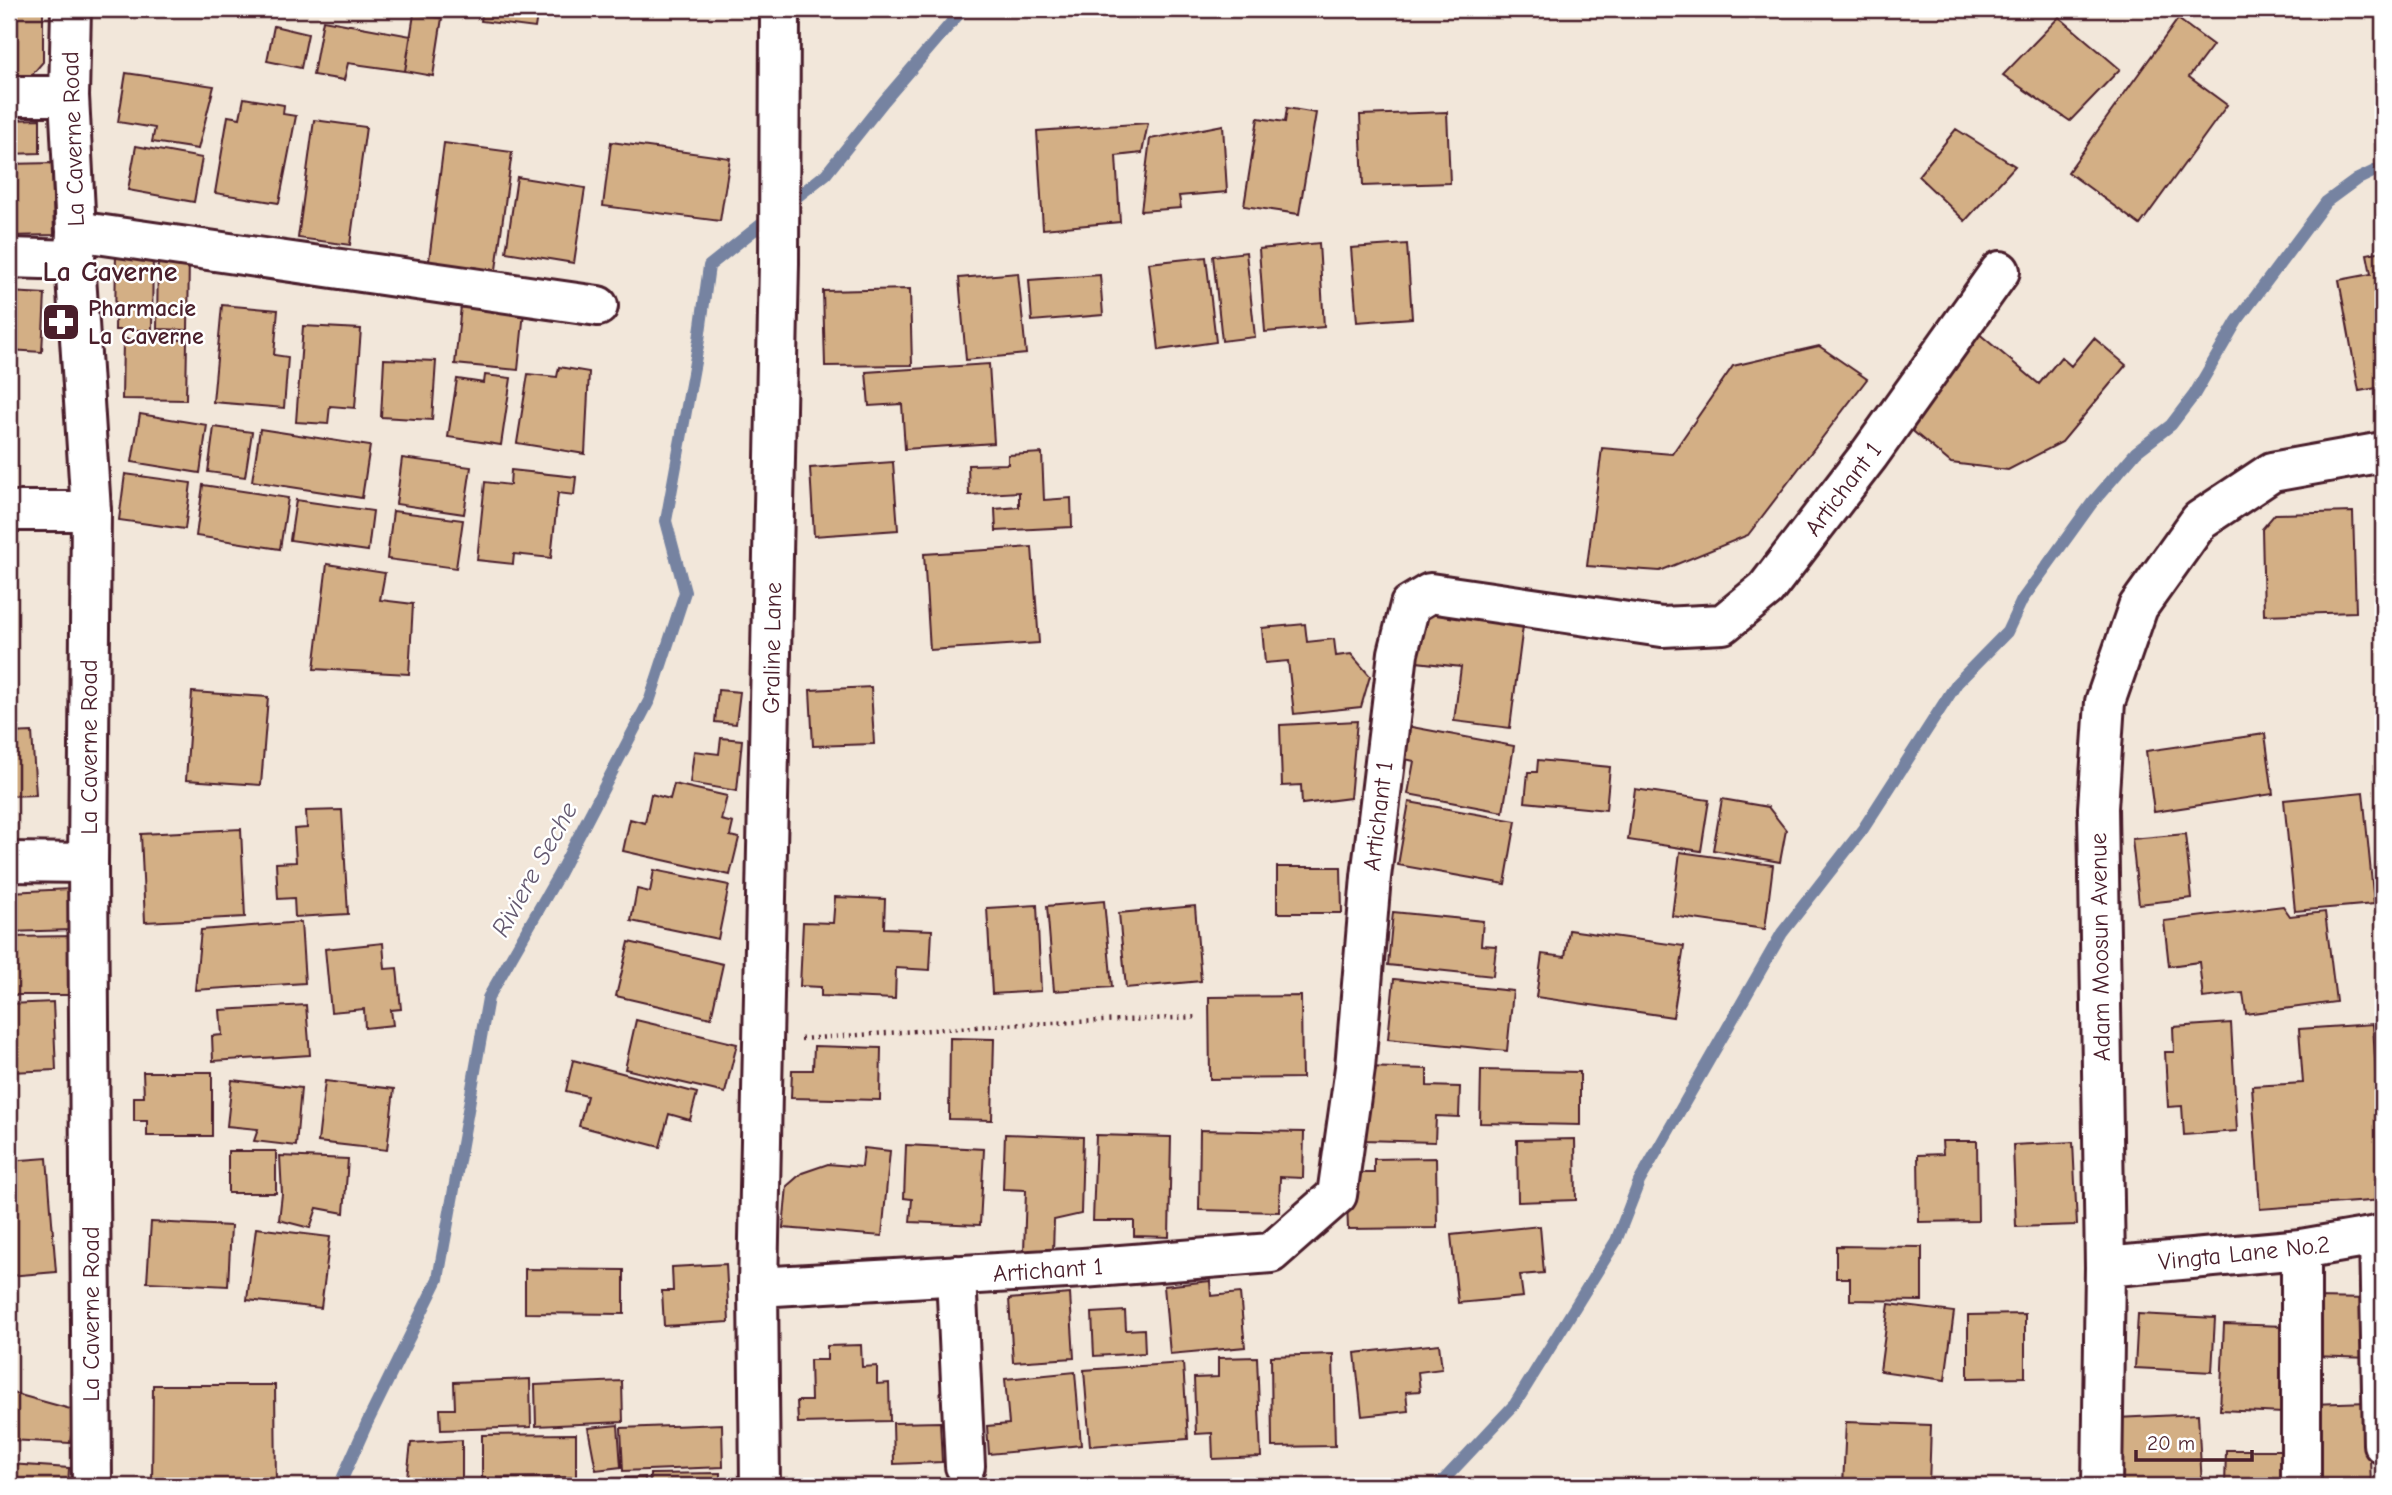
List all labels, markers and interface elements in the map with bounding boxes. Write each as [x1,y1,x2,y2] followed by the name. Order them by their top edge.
[56,51,90,227] street label: La Caverne Road
[42,256,178,288] district label: La Caverne
[88,294,204,350] place label: Pharmacie La Caverne
[40,301,82,343] pharmacy icon: Pharmacie La Caverne
[1799,437,1887,541] street label: Artichant 1
[757,582,787,714] street label: Graline Lane
[75,659,103,835] street label: La Caverne Road
[1357,760,1399,872] street label: Artichant 1
[486,797,584,942] water label: Riviere Seche
[2084,832,2116,1062] street label: Adam Moosun Avenue
[77,1226,105,1402] street label: La Caverne Road
[2157,1230,2331,1276] street label: Vingta Lane No.2
[992,1252,1104,1288] street label: Artichant 1
[2136,1418,2252,1462] scale bar
[2147,1431,2195,1455] text: 20 m

